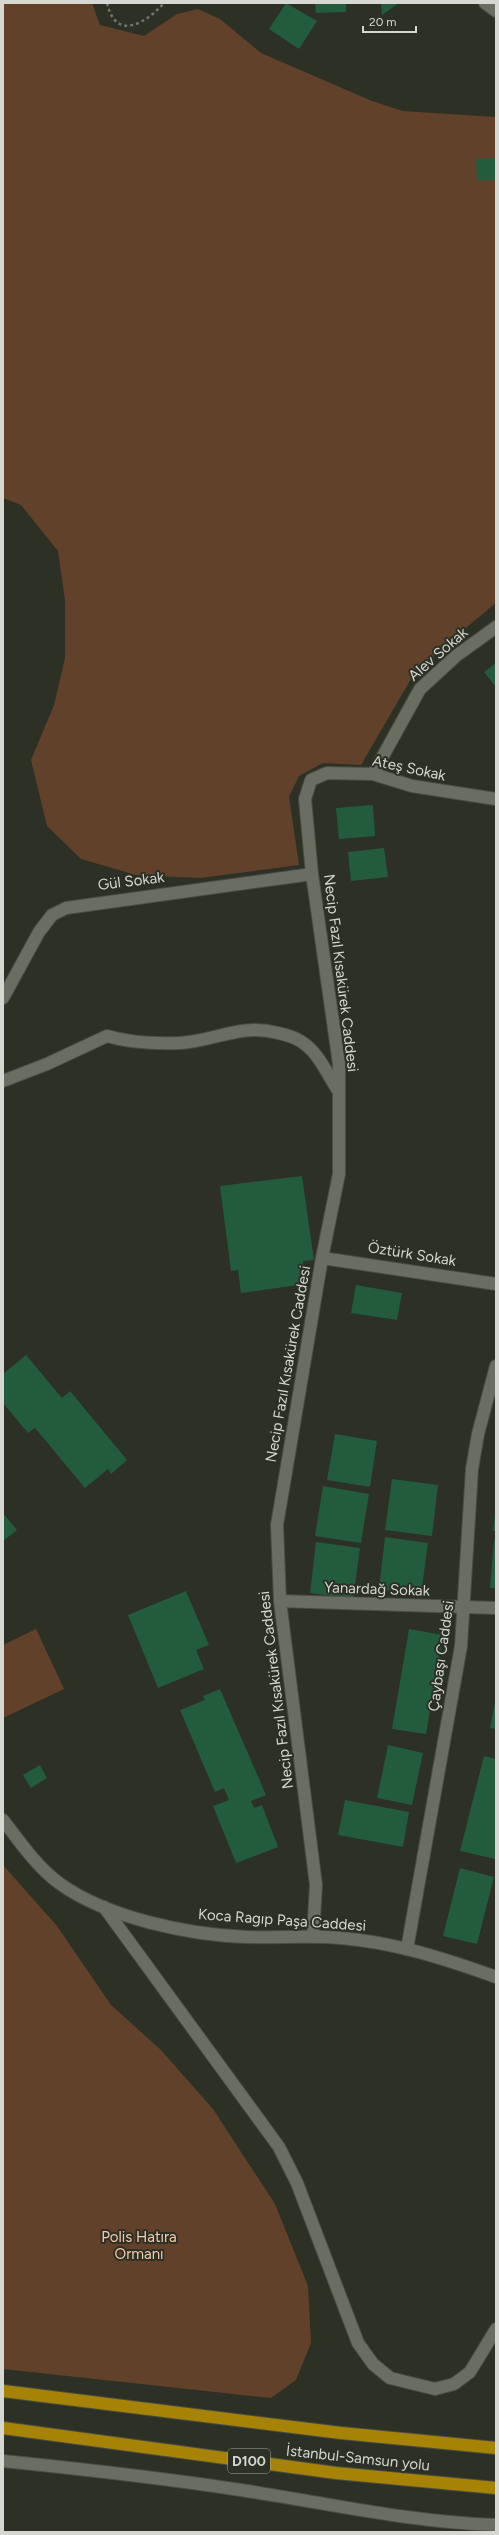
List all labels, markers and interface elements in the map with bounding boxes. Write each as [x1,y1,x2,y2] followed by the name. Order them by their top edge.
[363,8,416,34] scale bar
[369,15,397,29] text: 20 m
[405,623,472,685] street label: Alev Sokak
[371,751,448,785] street label: Ateş Sokak
[97,868,166,894] street label: Gül Sokak
[320,873,362,1073] street label: Necip Fazıl Kısakürek Caddesi
[367,1238,458,1270] street label: Öztürk Sokak
[262,1264,314,1464] street label: Necip Fazıl Kısakürek Caddesi
[324,1578,431,1600] street label: Yanardağ Sokak
[255,1590,297,1790] street label: Necip Fazıl Kısakürek Caddesi
[424,1599,458,1713] street label: Çaybaşı Caddesi
[197,1905,367,1935] street label: Koca Ragıp Paşa Caddesi
[101,2228,177,2263] park label: Polis Hatıra Ormanı
[285,2441,431,2475] street label: İstanbul-Samsun yolu
[228,2449,270,2473] road number: D100

